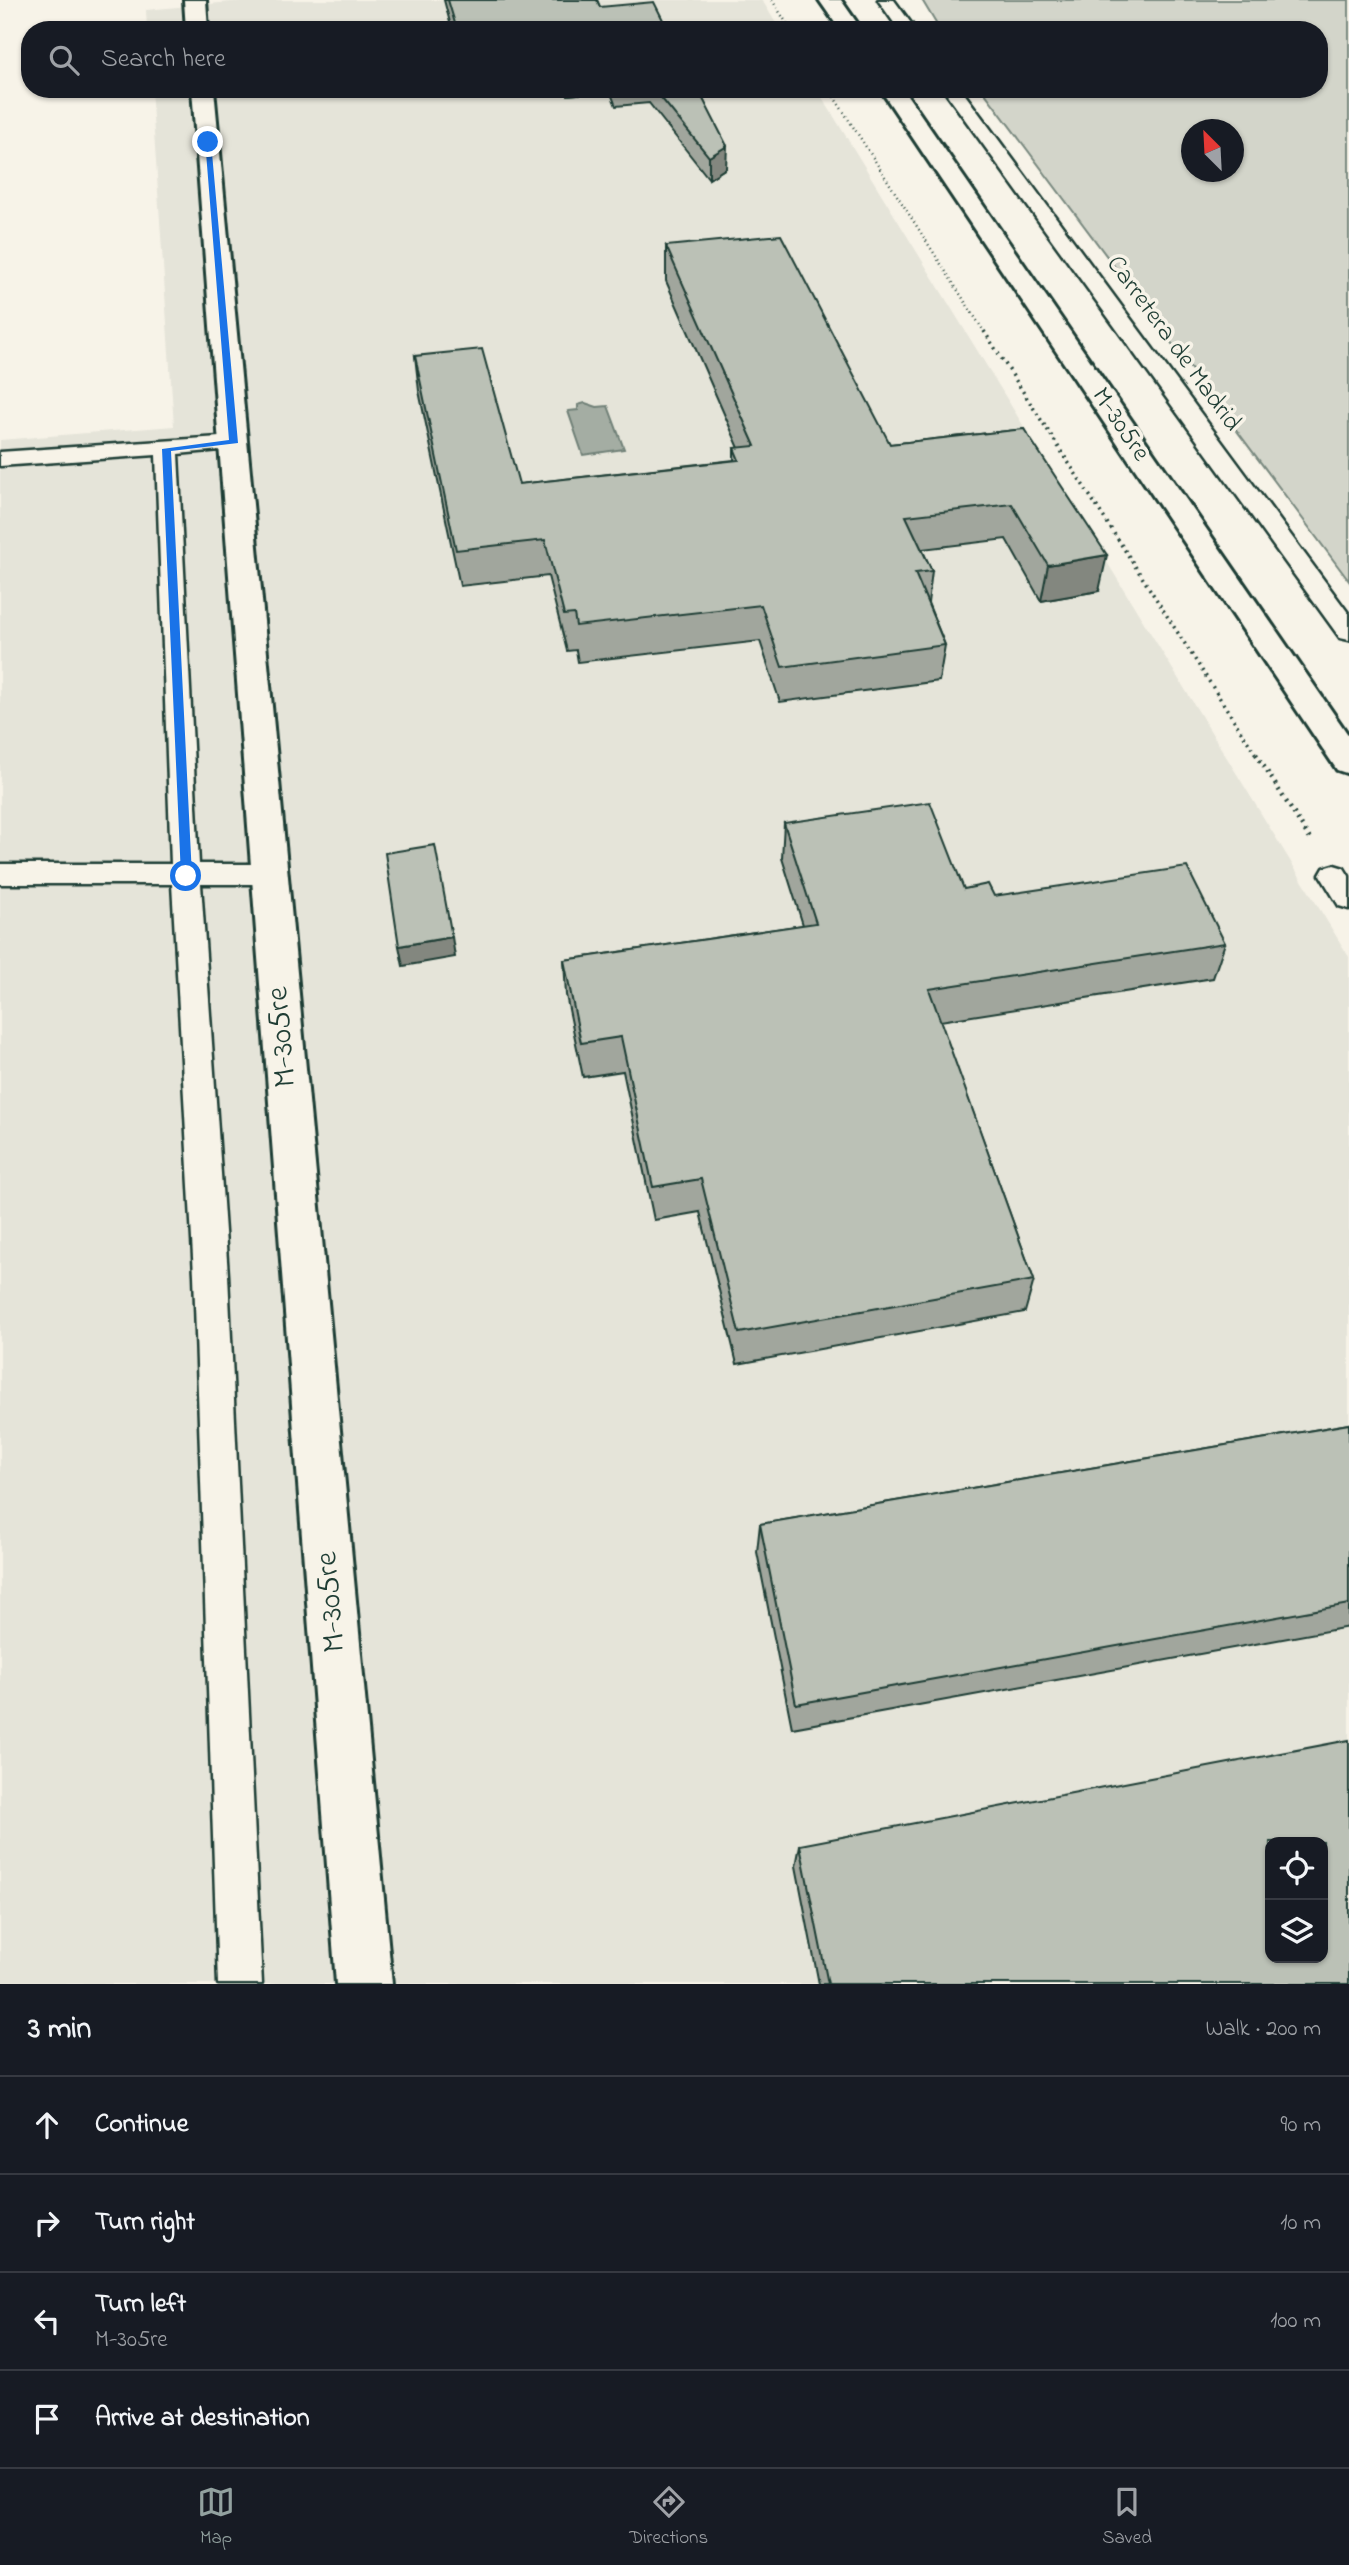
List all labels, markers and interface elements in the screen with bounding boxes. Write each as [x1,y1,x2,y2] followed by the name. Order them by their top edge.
[21,21,1328,98] search box
[45,41,83,79] icon: search
[101,41,226,79] text: Search here
[1181,119,1244,182] north arrow
[192,126,223,157] route end
[1096,248,1250,440] street label: Carretera de Madrid
[1081,380,1159,470] street label: M-305re
[170,860,201,891] route start
[255,984,311,1089] street label: M-305re
[304,1549,360,1654] street label: M-305re
[1265,1837,1328,1963] map controls
[1265,1837,1328,1900] button: locate
[1265,1900,1328,1963] button: layers
[28,2008,91,2052] text: 3 min
[1206,2013,1321,2046] text: Walk · 200 m
[28,2106,66,2144] icon: ahead
[95,2106,188,2144] text: Continue
[1281,2109,1321,2142] text: 90 m
[28,2204,66,2242] icon: right
[95,2204,195,2242] text: Turn right
[1280,2207,1321,2240] text: 10 m
[95,2286,186,2324] text: Turn left
[28,2302,66,2340] icon: left
[1270,2305,1321,2338] text: 100 m
[95,2324,168,2357] text: M-305re
[28,2400,66,2438] icon: arrive
[95,2400,310,2438] text: Arrive at destination
[197,2483,235,2552] tab: Map
[629,2483,708,2552] tab: Directions
[1102,2483,1152,2552] tab: Saved

